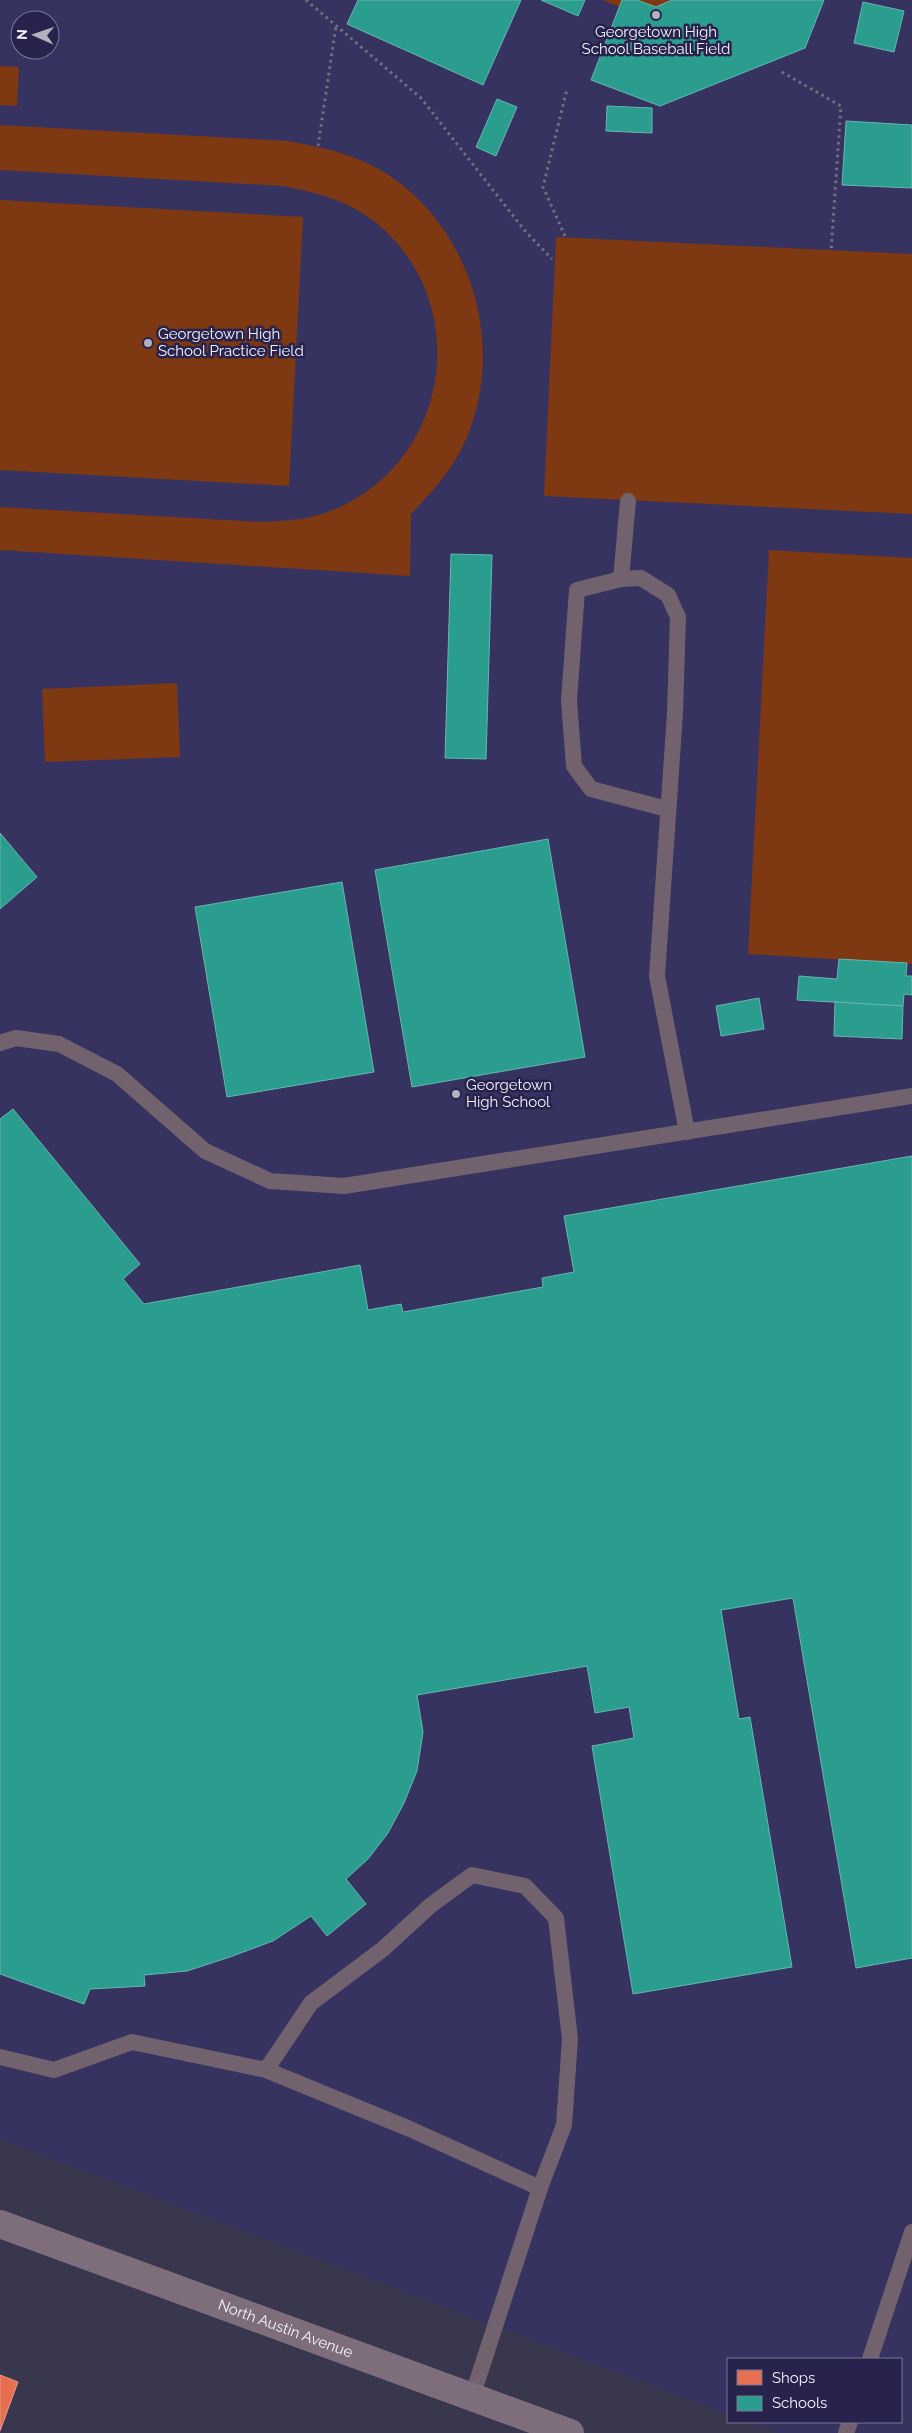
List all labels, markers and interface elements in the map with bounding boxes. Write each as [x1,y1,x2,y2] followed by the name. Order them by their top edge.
[650,9,662,21] marker: Georgetown High School Baseball Field
[10,10,60,60] north arrow
[582,23,730,58] place label: Georgetown High School Baseball Field
[14,29,30,40] text: N
[158,325,304,360] place label: Georgetown High School Practice Field
[142,337,154,349] marker: Georgetown High School Practice Field
[466,1076,552,1111] place label: Georgetown High School
[450,1088,462,1100] marker: Georgetown High School
[216,2296,355,2362] street label: North Austin Avenue
[727,2358,902,2423] legend
[772,2369,815,2387] text: Shops
[772,2394,827,2412] text: Schools

